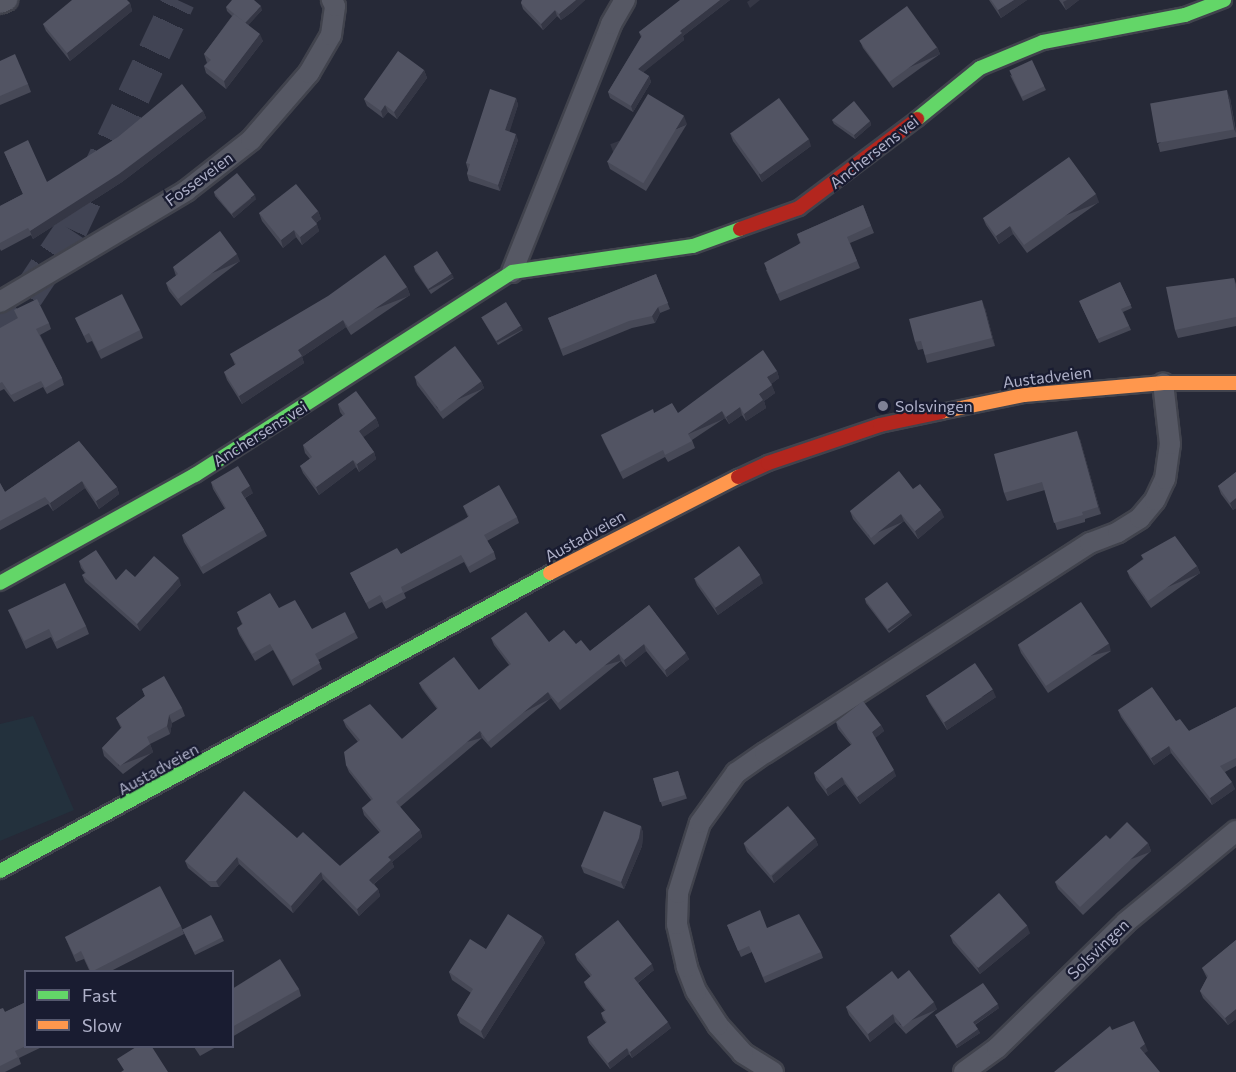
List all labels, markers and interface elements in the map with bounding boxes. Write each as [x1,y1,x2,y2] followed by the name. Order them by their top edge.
[826,111,922,193] street label: Anchersens vei
[161,148,237,210] street label: Fosseveien
[1002,362,1092,392] street label: Austadveien
[895,396,973,416] place label: Solsvingen
[209,397,311,471] street label: Anchersens vei
[876,399,890,413] marker: Solsvingen
[541,506,629,566] street label: Austadveien
[114,739,202,799] street label: Austadveien
[1063,915,1133,983] street label: Solsvingen
[24,970,234,1048] legend
[82,984,117,1006] text: Fast
[82,1014,122,1036] text: Slow

